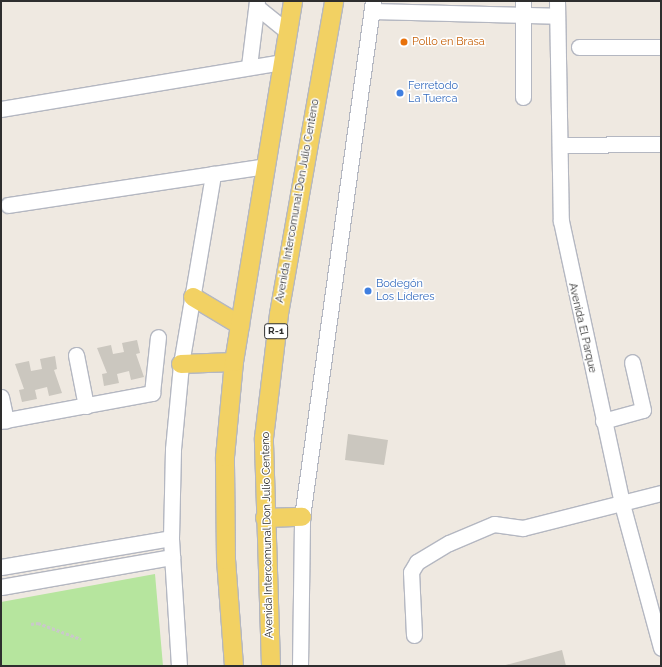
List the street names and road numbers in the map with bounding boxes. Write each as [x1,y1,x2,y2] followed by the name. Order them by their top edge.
[273,98,323,304] street label: Avenida Intercomunal Don Julio Centeno
[565,281,599,375] street label: Avenida El Parque
[264,323,288,339] road number: R-1
[260,431,276,639] street label: Avenida Intercomunal Don Julio Centeno

